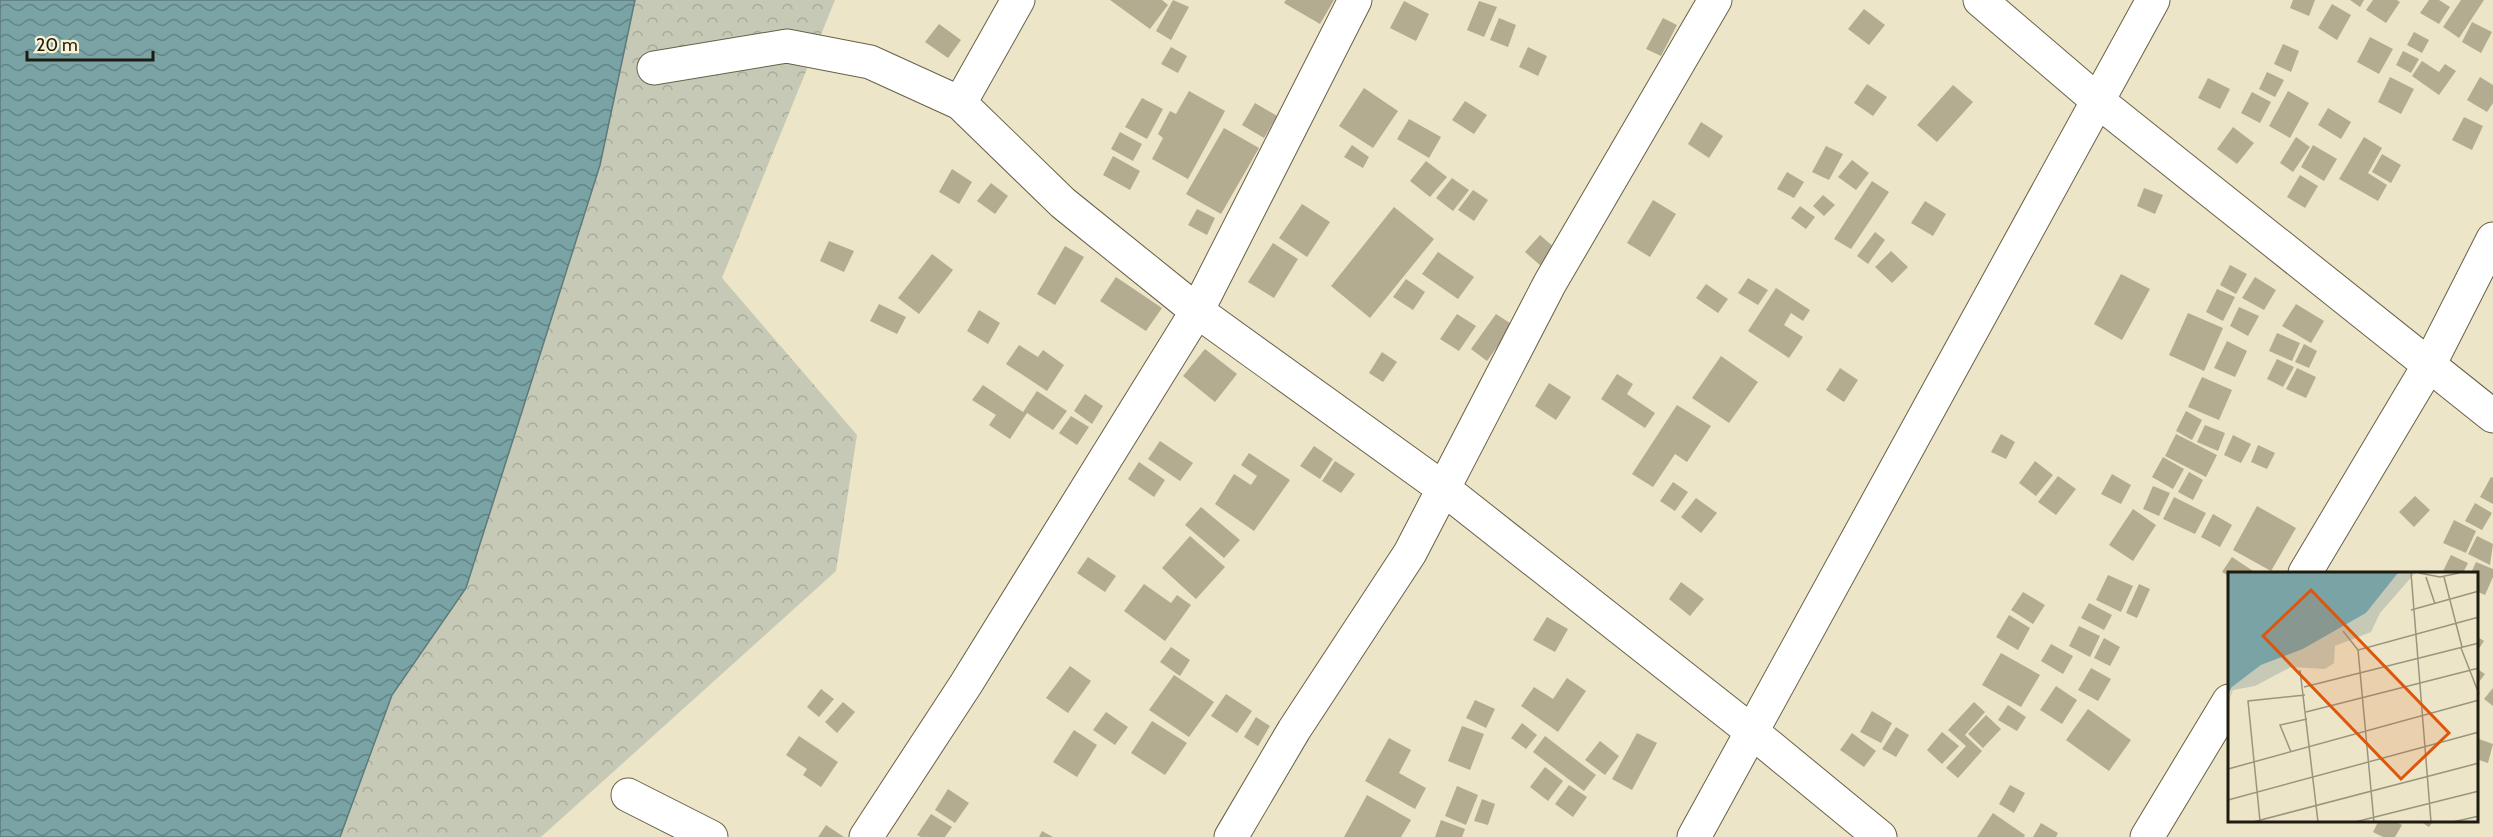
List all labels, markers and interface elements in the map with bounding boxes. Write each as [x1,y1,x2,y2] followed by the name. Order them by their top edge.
[27,24,153,62] scale bar
[36,34,78,56] text: 20 m
[2228,572,2478,822] inset map

